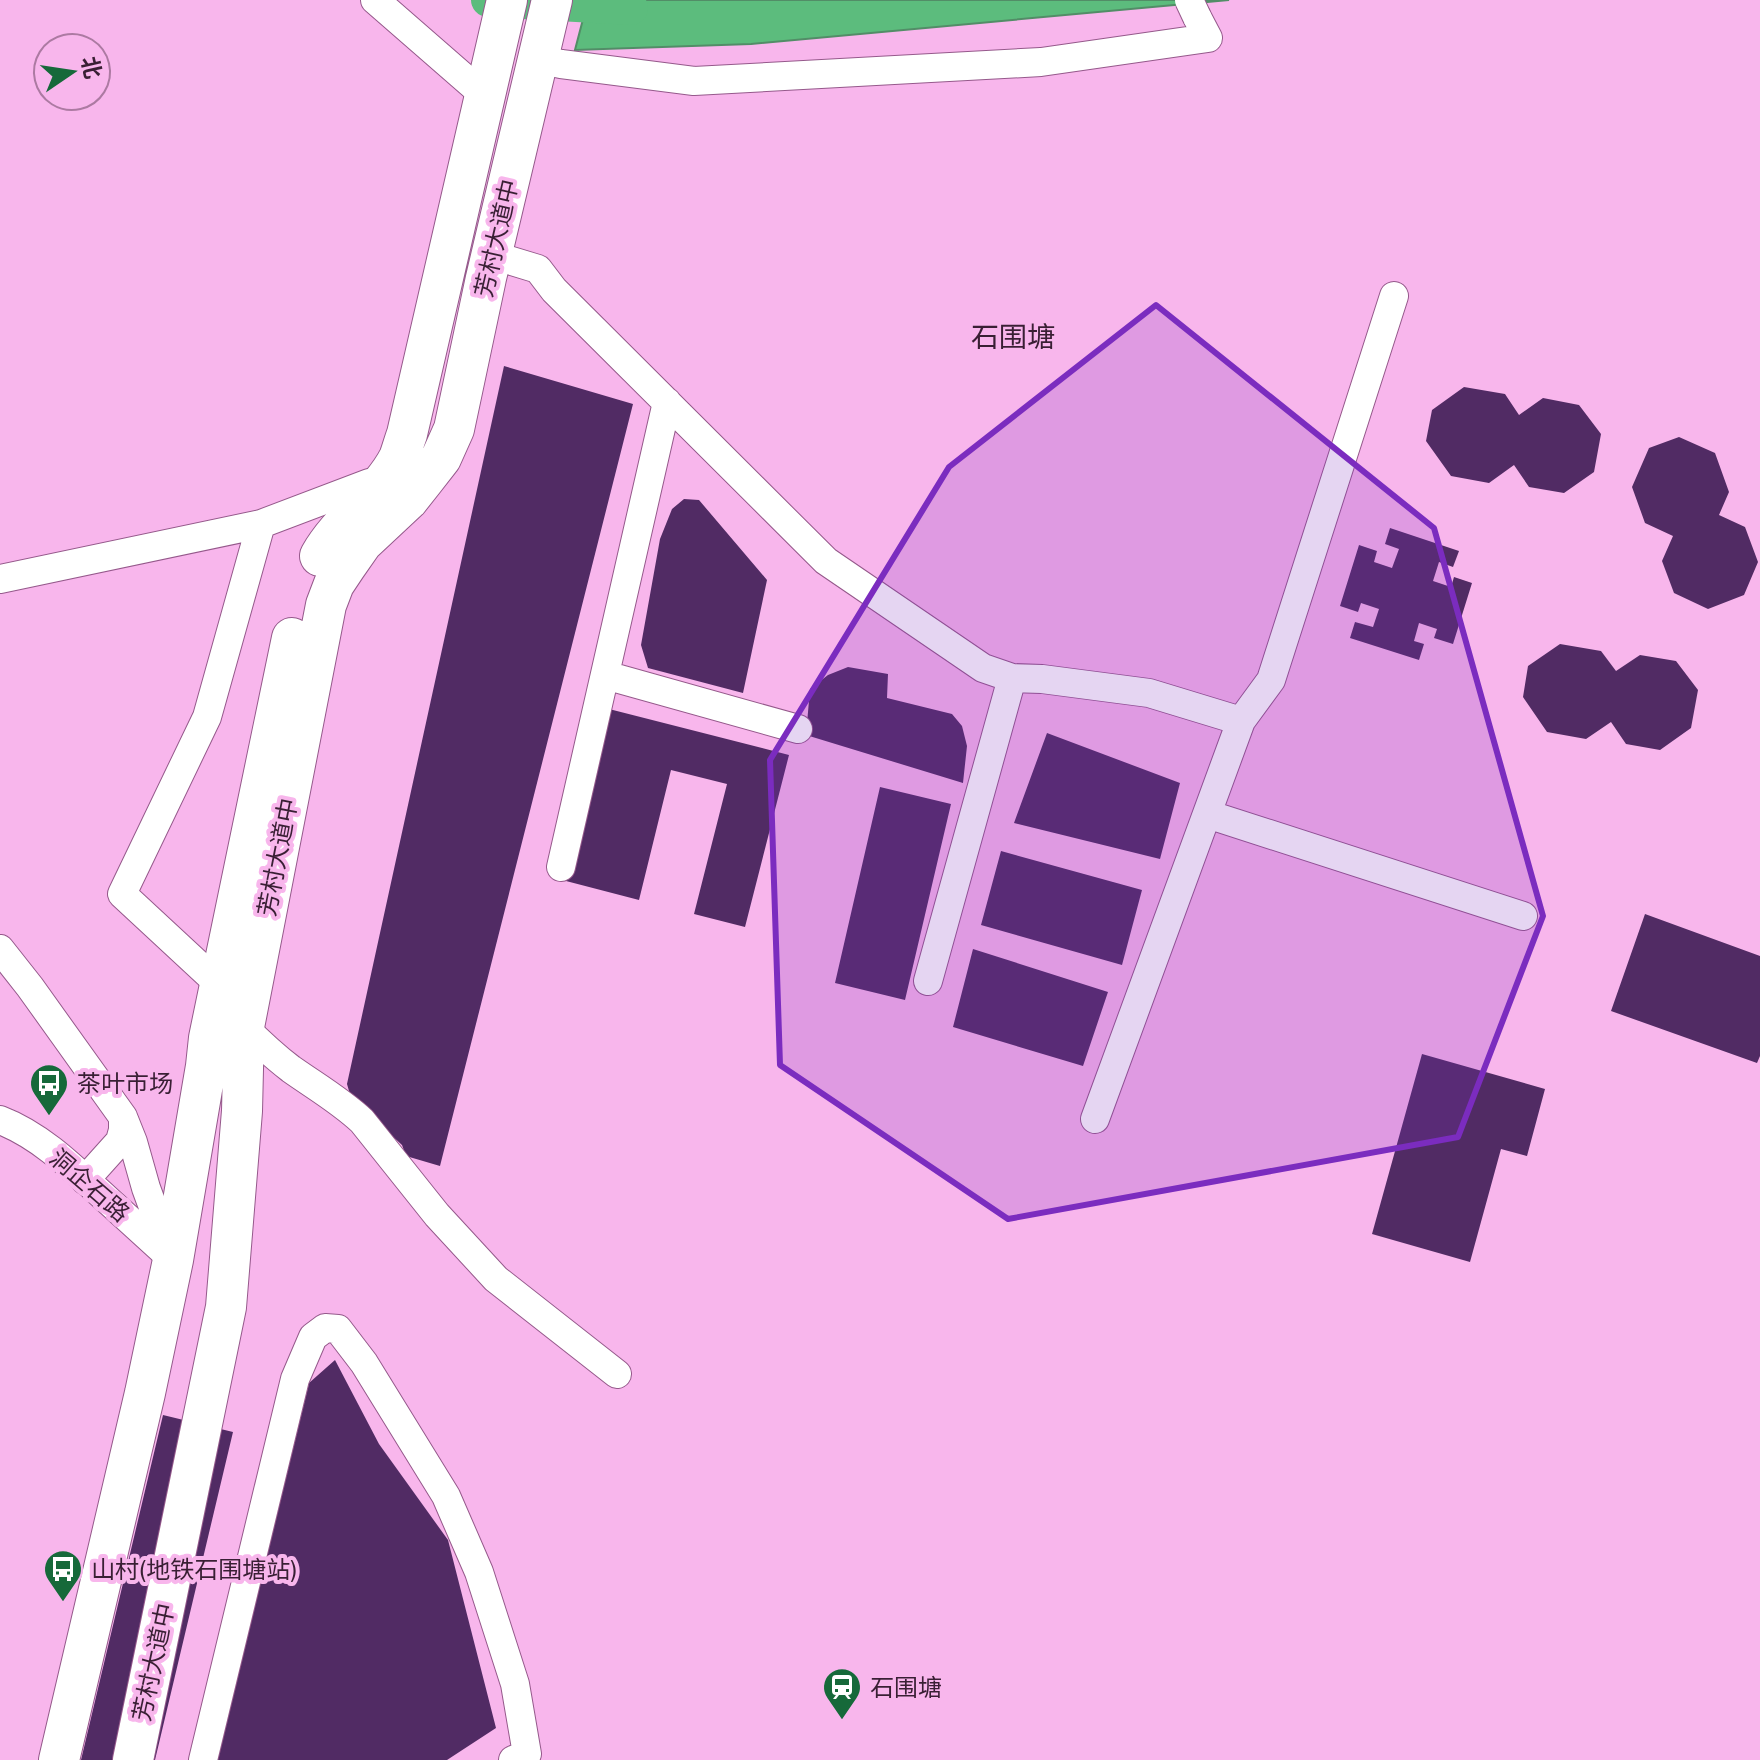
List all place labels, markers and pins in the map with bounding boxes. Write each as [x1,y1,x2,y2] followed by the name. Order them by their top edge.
[28,1062,70,1117] bus stop icon: 茶叶市场
[77,1069,173,1097] place label: 茶叶市场
[42,1548,84,1603] bus stop icon: 山村(地铁石围塘站)
[91,1555,298,1583] place label: 山村(地铁石围塘站)
[821,1666,863,1721] station icon: 石围塘
[870,1673,942,1701] place label: 石围塘

